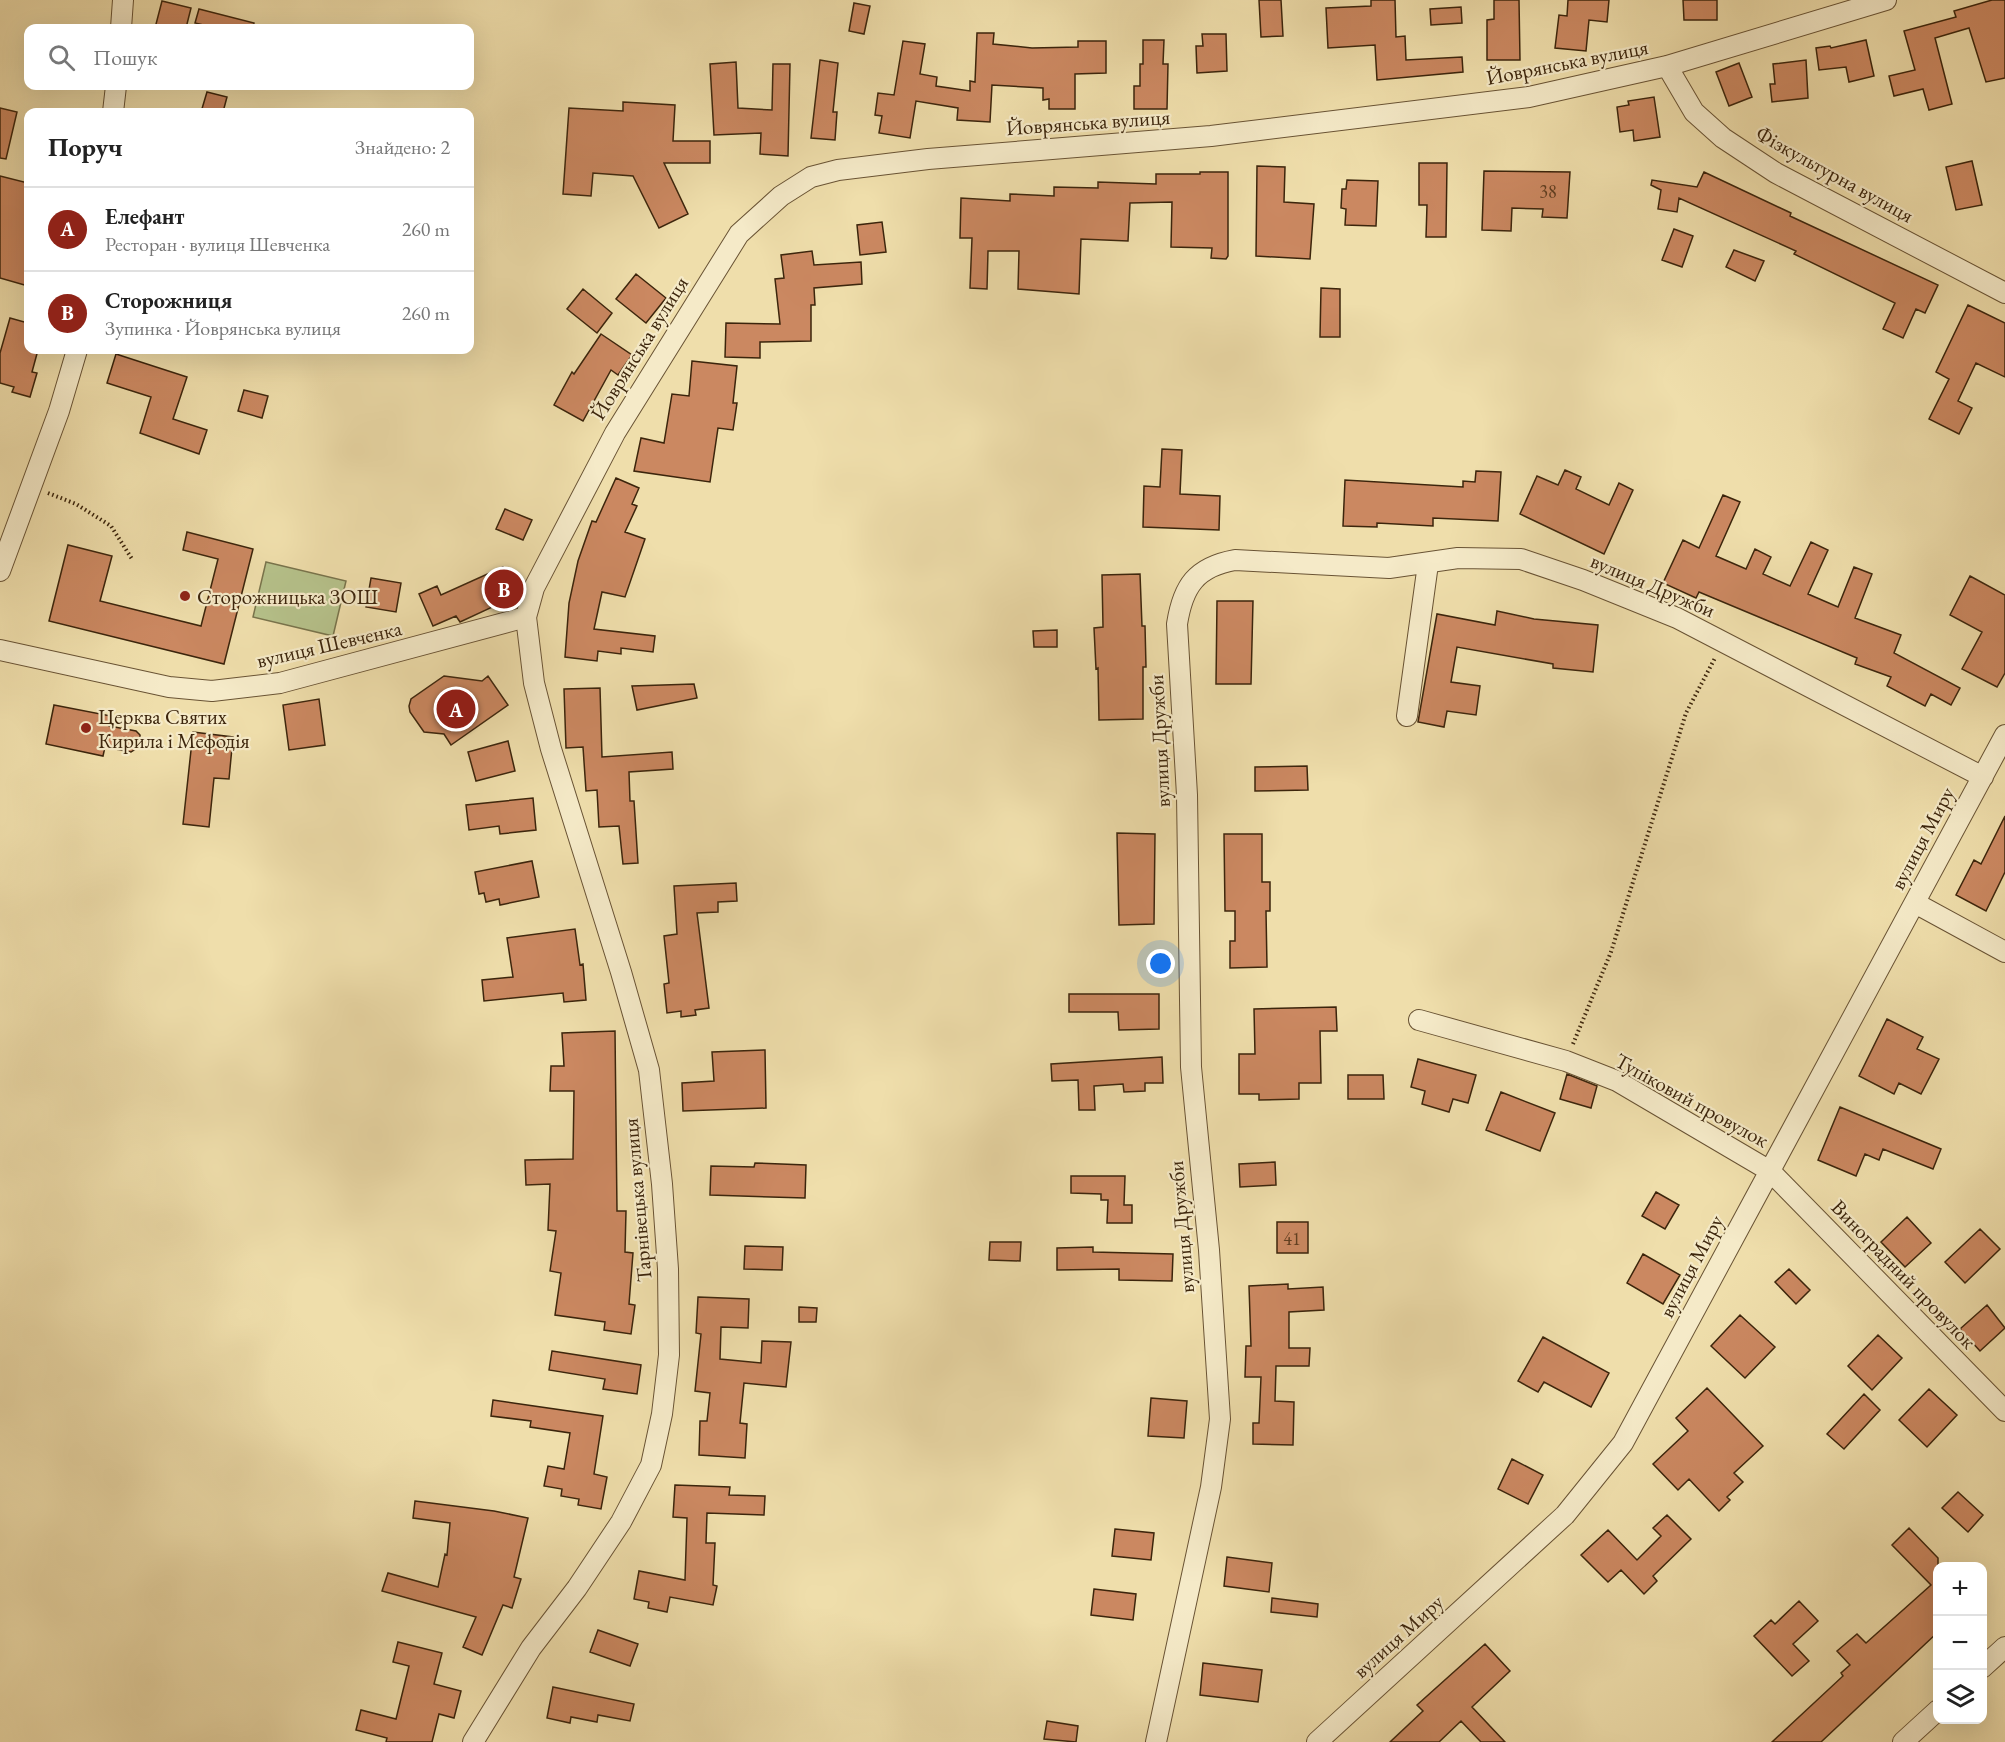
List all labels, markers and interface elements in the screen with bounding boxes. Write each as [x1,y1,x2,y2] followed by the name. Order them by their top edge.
[24,24,474,90] search box
[1484,33,1650,91] street label: Йоврянська вулиця
[45,41,78,74] icon: search
[93,43,157,72] text: Пошук
[1005,103,1171,141] street label: Йоврянська вулиця
[1751,119,1919,229] street label: Фізкультурна вулиця
[48,130,123,164] text: Поруч
[355,134,450,160] text: Знайдено: 2
[1539,180,1557,203] house number: 38
[105,202,184,231] text: Елефант
[60,216,75,242] text: A
[402,216,450,242] text: 260 m
[105,231,330,257] text: Ресторан · вулиця Шевченка
[584,271,694,425] street label: Йоврянська вулиця
[105,286,232,315] text: Сторожниця
[61,300,74,326] text: B
[402,300,450,326] text: 260 m
[105,315,341,341] text: Зупинка · Йоврянська вулиця
[1587,547,1719,623] street label: вулиця Дружби
[484,566,524,612] pin: B
[197,583,378,610] place label: Сторожницька ЗОШ
[178,589,192,603] marker: Сторожницька ЗОШ
[254,614,405,674] street label: вулиця Шевченка
[1142,674,1176,808] street label: вулиця Дружби
[436,686,476,732] pin: A
[98,703,250,754] place label: Церква Святих Кирила і Мефодія
[79,721,93,735] marker: Церква Святих Кирила і Мефодія
[1884,781,1961,894] street label: вулиця Миру
[1146,949,1175,978] your location
[1610,1047,1774,1153] street label: Тупіковий провулок
[616,1117,658,1283] street label: Тарнівецька вулиця
[1162,1160,1200,1294] street label: вулиця Дружби
[1826,1194,1982,1354] street label: Виноградний провулок
[1653,1209,1730,1322] street label: вулиця Миру
[1283,1227,1301,1250] house number: 41
[1933,1562,1987,1724] map controls
[1933,1562,1987,1616] button: +
[1347,1588,1449,1684] street label: вулиця Миру
[1933,1616,1987,1670] button: −
[1933,1670,1987,1724] button: layers

